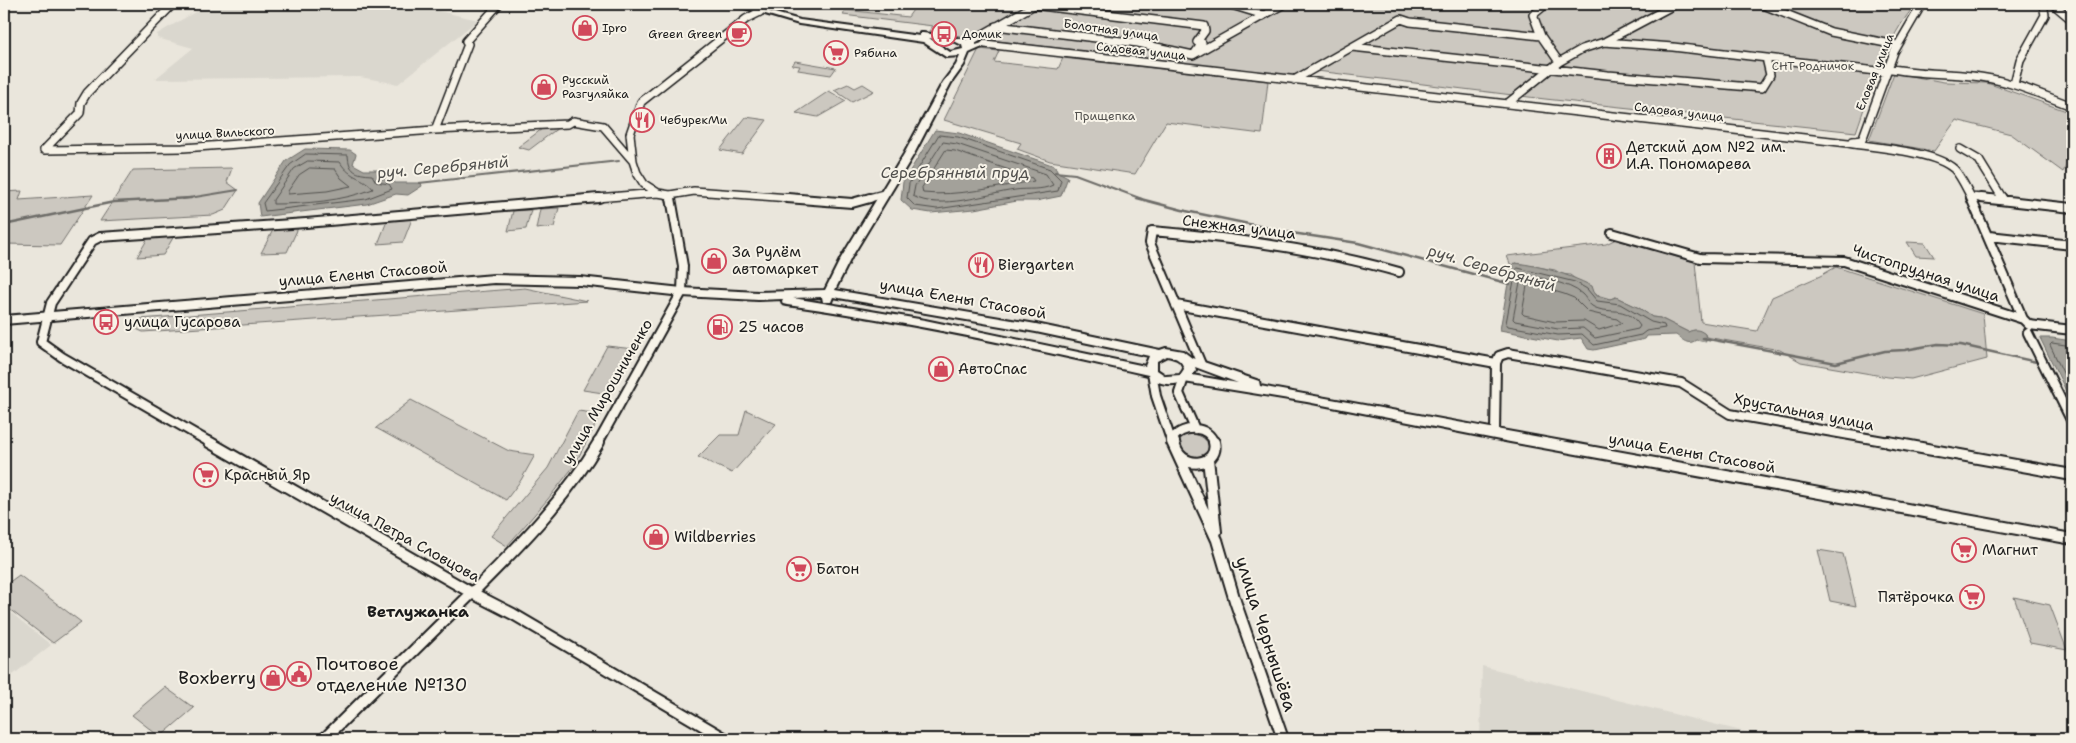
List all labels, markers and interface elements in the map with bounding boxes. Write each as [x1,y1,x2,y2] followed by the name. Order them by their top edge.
[572,15,598,41] shop icon: Ipro
[1062,15,1160,45] street label: Болотная улица
[602,20,627,36] place label: Ipro
[726,21,752,47] cafe icon: Green Green
[931,21,957,47] bus stop icon: Домик
[648,26,722,42] place label: Green Green
[962,26,1002,42] place label: Домик
[1852,31,1898,113] street label: Еловая улица
[1095,38,1187,64] street label: Садовая улица
[823,40,849,66] supermarket icon: Рябина
[854,45,897,61] place label: Рябина
[1772,58,1855,74] park label: СНТ Родничок
[562,72,629,102] place label: Русский Разгуляйка
[531,74,557,100] shop icon: Русский Разгуляйка
[1633,99,1725,125] street label: Садовая улица
[629,107,655,133] restaurant icon: ЧебурекМи
[1075,108,1136,124] park label: Прищепка
[660,112,728,128] place label: ЧебурекМи
[175,122,275,144] street label: улица Вильского
[1626,137,1786,174] place label: Детский дом №2 им. И.А. Пономарева
[1596,143,1622,169] building icon: Детский дом №2 им. И.А. Пономарева
[375,151,510,183] water label: руч. Серебряный
[881,162,1029,183] water label: Серебрянный пруд
[1181,210,1298,244] street label: Снежная улица
[1425,239,1558,296] water label: руч. Серебряный
[1850,240,2003,306] street label: Чистопрудная улица
[732,242,819,279] place label: За Рулём автомаркет
[701,248,727,274] shop icon: За Рулём автомаркет
[968,252,994,278] restaurant icon: Biergarten
[998,255,1074,275] place label: Biergarten
[278,257,448,291] street label: улица Елены Стасовой
[878,274,1048,324] street label: улица Елены Стасовой
[93,309,119,335] bus stop icon: улица Гусарова
[124,312,241,332] place label: улица Гусарова
[707,314,733,340] fuel station icon: 25 часов
[557,315,657,469] street label: улица Мирошниченко
[738,317,804,337] place label: 25 часов
[928,356,954,382] shop icon: АвтоСпас
[958,359,1027,379] place label: АвтоСпас
[1732,389,1877,436] street label: Хрустальная улица
[1607,428,1777,478] street label: улица Елены Стасовой
[193,462,219,488] supermarket icon: Красный Яр
[224,465,310,485] place label: Красный Яр
[326,487,484,587] street label: улица Петра Словцова
[643,524,669,550] shop icon: Wildberries
[674,527,756,547] place label: Wildberries
[1951,537,1977,563] supermarket icon: Магнит
[1982,540,2038,560] place label: Магнит
[1230,553,1302,715] street label: улица Чернышёва
[786,556,812,582] supermarket icon: Батон
[816,559,859,579] place label: Батон
[1959,584,1985,610] supermarket icon: Пятёрочка
[1878,587,1955,607] place label: Пятёрочка
[367,601,469,622] district label: Ветлужанка
[316,652,467,697] place label: Почтовое отделение №130
[286,661,312,687] public building icon: Почтовое отделение №130
[260,665,286,691] shop icon: Boxberry
[178,666,256,690] place label: Boxberry

